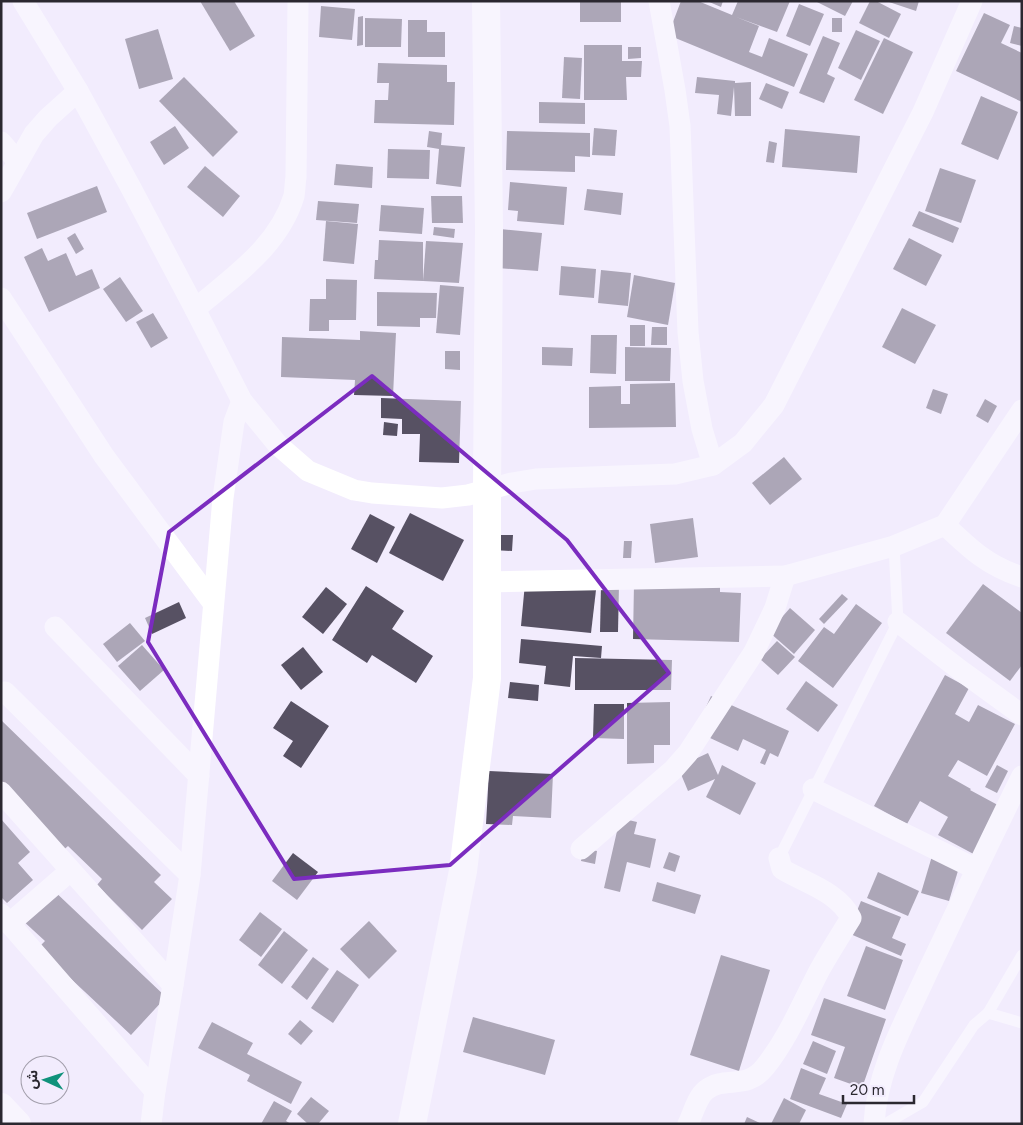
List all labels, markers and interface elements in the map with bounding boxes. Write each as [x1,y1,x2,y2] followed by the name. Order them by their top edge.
[20,1055,70,1105] north arrow
[24,1069,42,1089] text: ش
[843,1072,914,1104] scale bar
[850,1081,884,1099] text: 20 m

